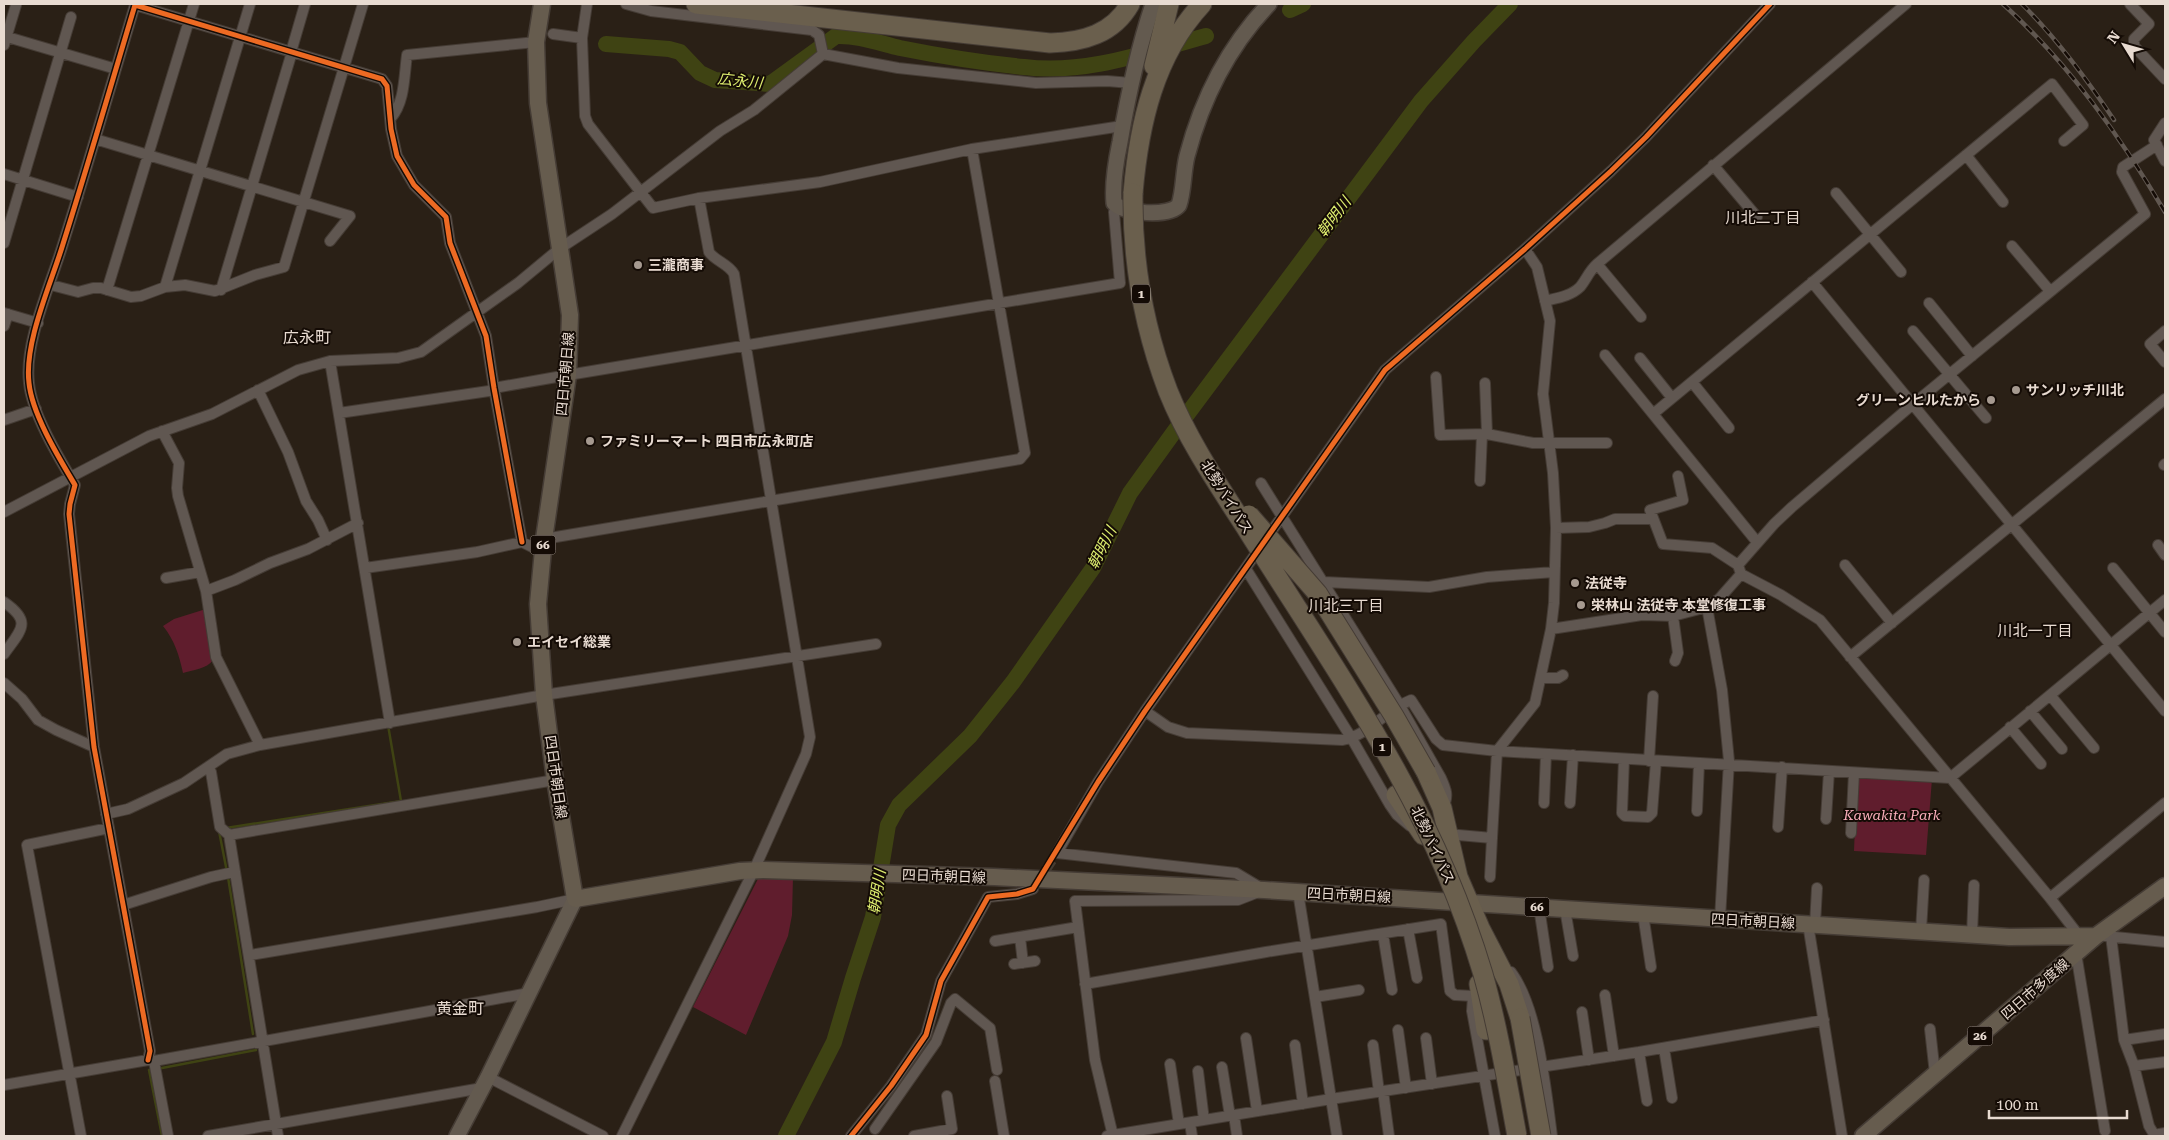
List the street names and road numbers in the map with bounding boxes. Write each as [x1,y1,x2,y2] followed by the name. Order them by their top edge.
[1132,284,1150,304] road number: 1
[553,331,577,417] street label: 四日市朝日線
[1198,457,1256,537] street label: 北勢バイパス
[530,536,556,554] road number: 66
[542,734,570,820] street label: 四日市朝日線
[1373,738,1391,756] road number: 1
[1408,804,1458,886] street label: 北勢バイパス
[902,867,986,885] street label: 四日市朝日線
[1307,885,1391,905] street label: 四日市朝日線
[1524,898,1550,916] road number: 66
[1711,911,1795,931] street label: 四日市朝日線
[1998,955,2072,1023] street label: 四日市多度線
[1968,1026,1992,1046] road number: 26

